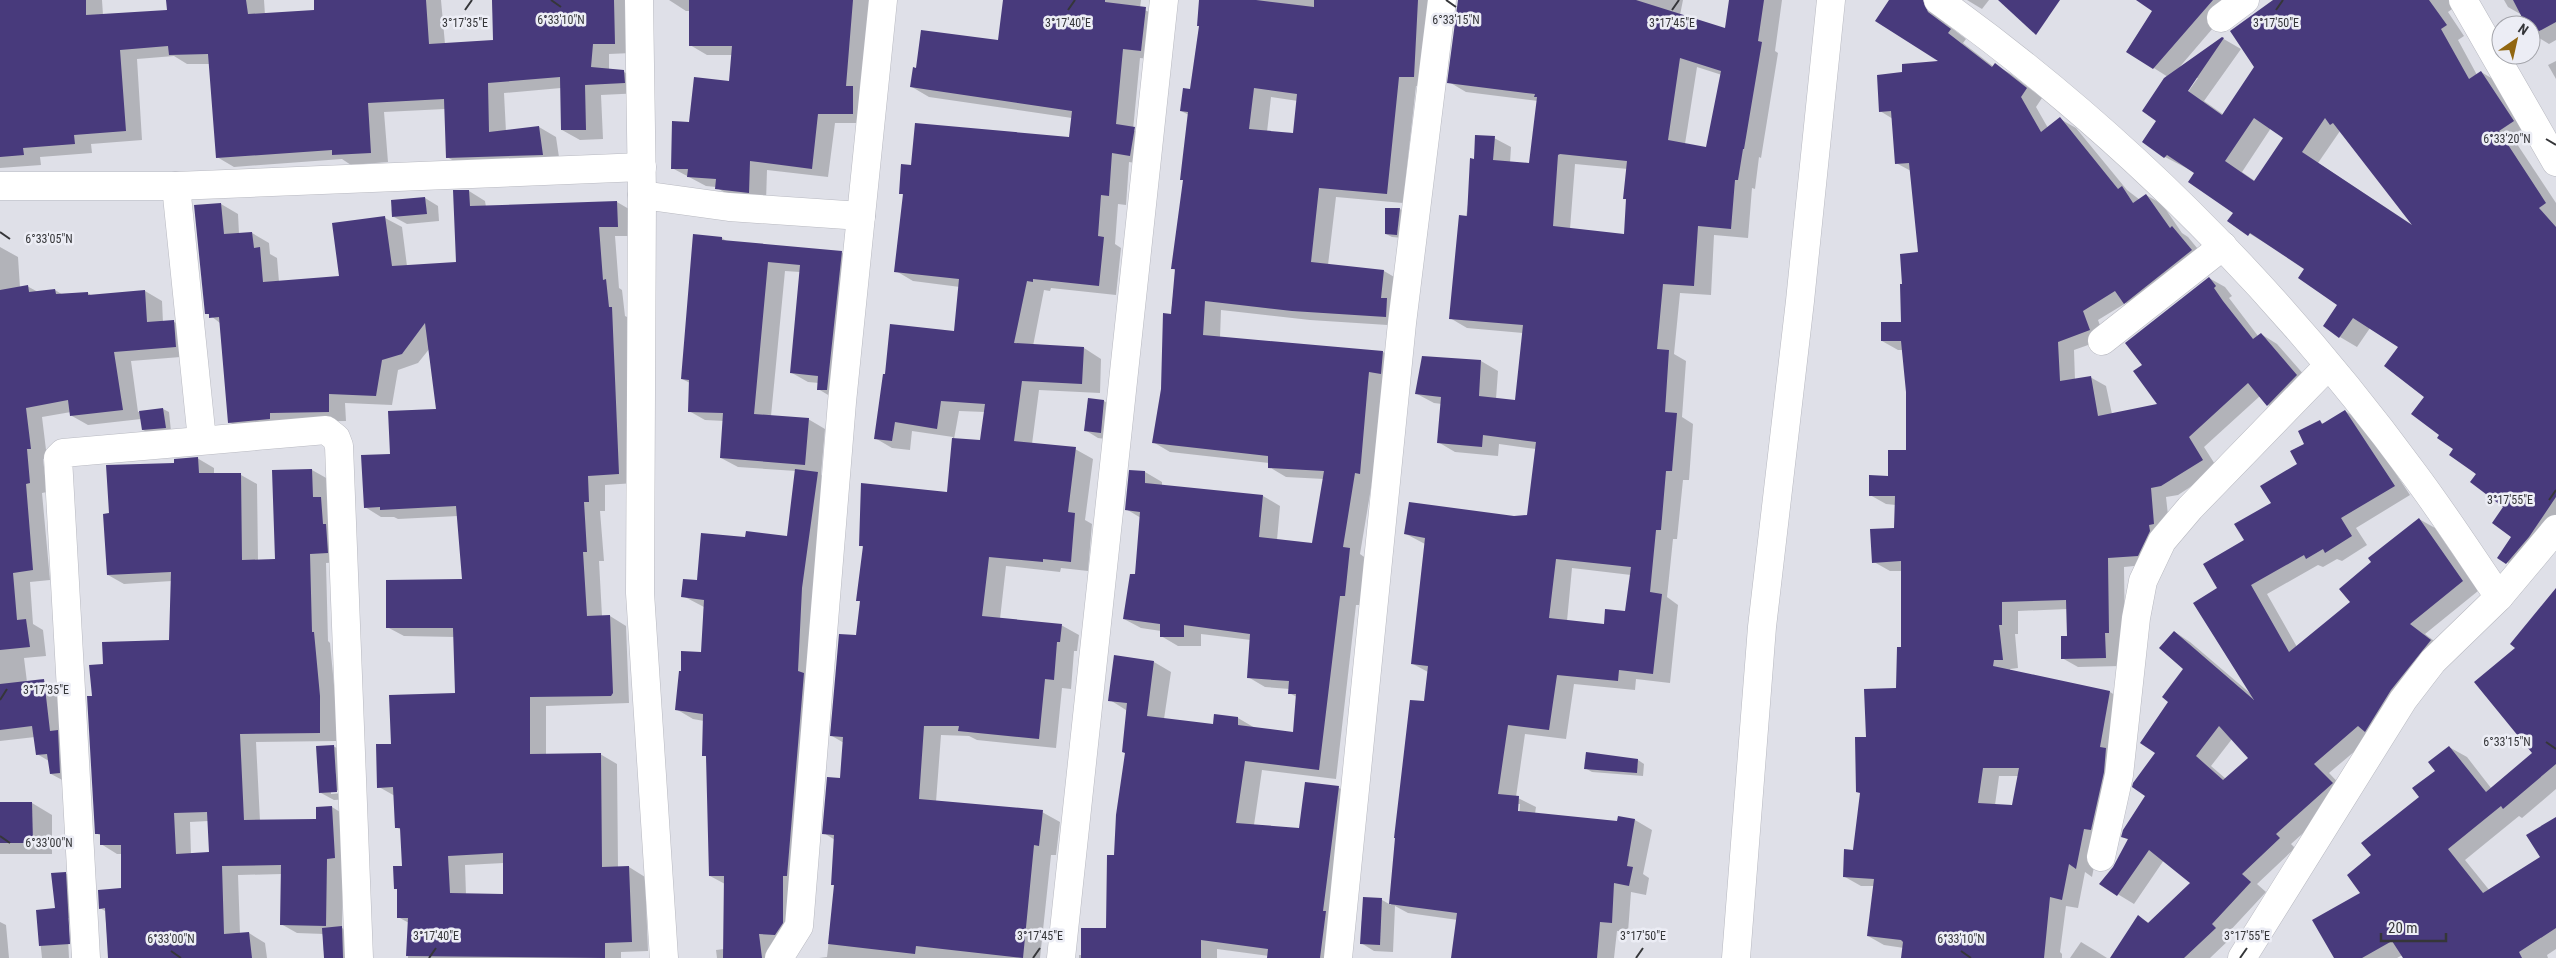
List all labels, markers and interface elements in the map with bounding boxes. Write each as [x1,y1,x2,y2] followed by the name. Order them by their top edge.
[537,13,585,27] text: 6°33'10"N
[1432,13,1480,27] text: 6°33'15"N
[2491,15,2541,65] north arrow
[442,16,488,30] text: 3°17'35"E
[1045,16,1091,30] text: 3°17'40"E
[1649,16,1695,30] text: 3°17'45"E
[2253,16,2299,30] text: 3°17'50"E
[2515,20,2531,38] text: N
[2483,132,2531,146] text: 6°33'20"N
[25,232,73,246] text: 6°33'05"N
[2487,493,2533,507] text: 3°17'55"E
[23,683,69,697] text: 3°17'35"E
[2483,735,2531,749] text: 6°33'15"N
[25,836,73,850] text: 6°33'00"N
[2381,910,2446,942] scale bar
[2388,919,2418,937] text: 20 m
[413,929,459,943] text: 3°17'40"E
[1017,929,1063,943] text: 3°17'45"E
[1620,929,1666,943] text: 3°17'50"E
[2224,929,2270,943] text: 3°17'55"E
[147,932,195,946] text: 6°33'00"N
[1937,932,1985,946] text: 6°33'10"N

